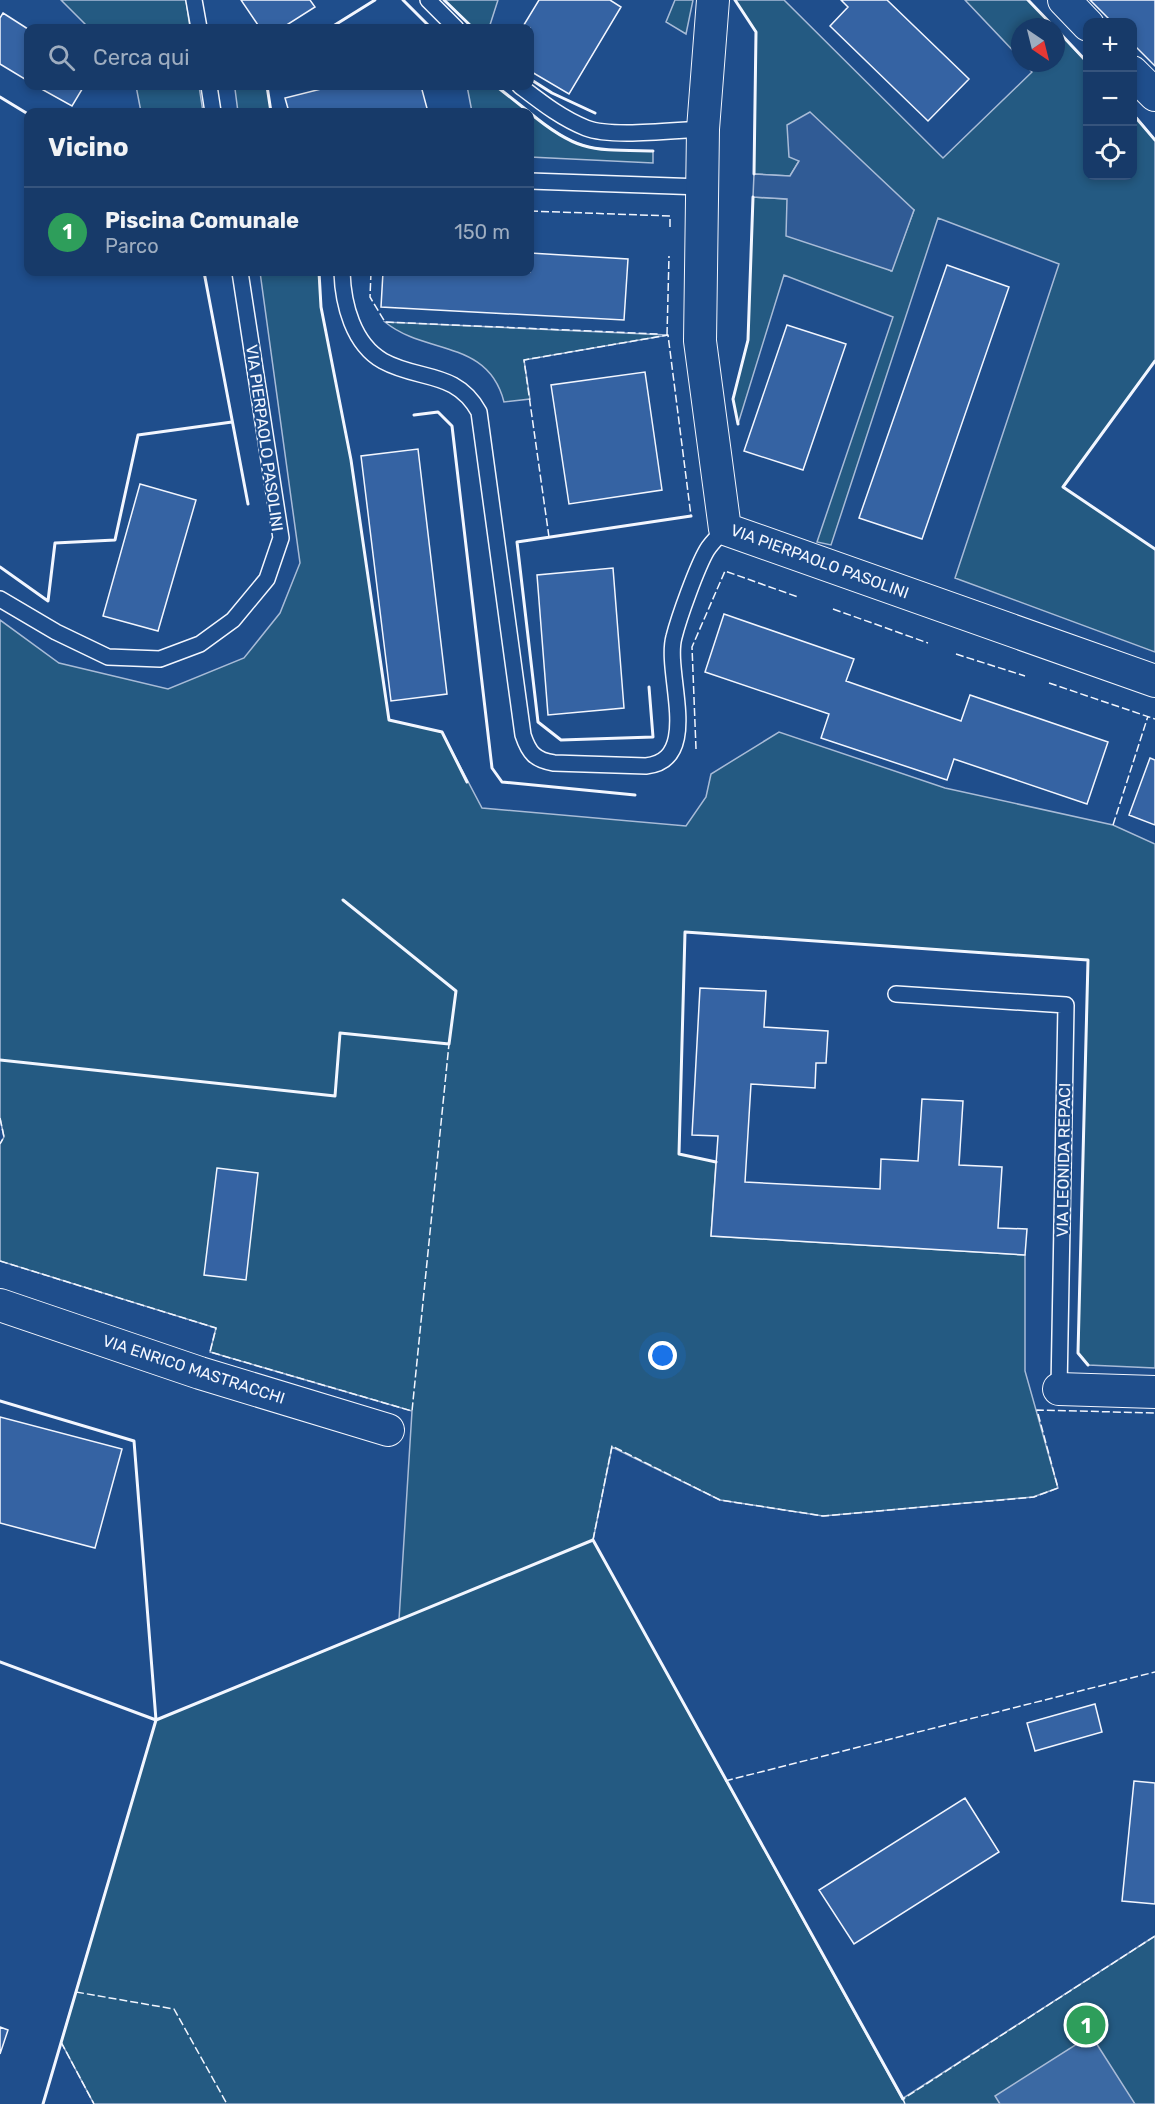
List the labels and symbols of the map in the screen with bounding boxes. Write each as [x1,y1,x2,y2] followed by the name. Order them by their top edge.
[1011,18,1065,72] north arrow
[242,344,287,533] street label: VIA PIERPAOLO PASOLINI
[728,520,912,603] street label: VIA PIERPAOLO PASOLINI
[1053,1083,1074,1237] street label: VIA LEONIDA REPACI
[100,1331,287,1408] street label: VIA ENRICO MASTRACCHI
[648,1341,677,1370] your location
[1066,2002,1106,2048] pin: 1

